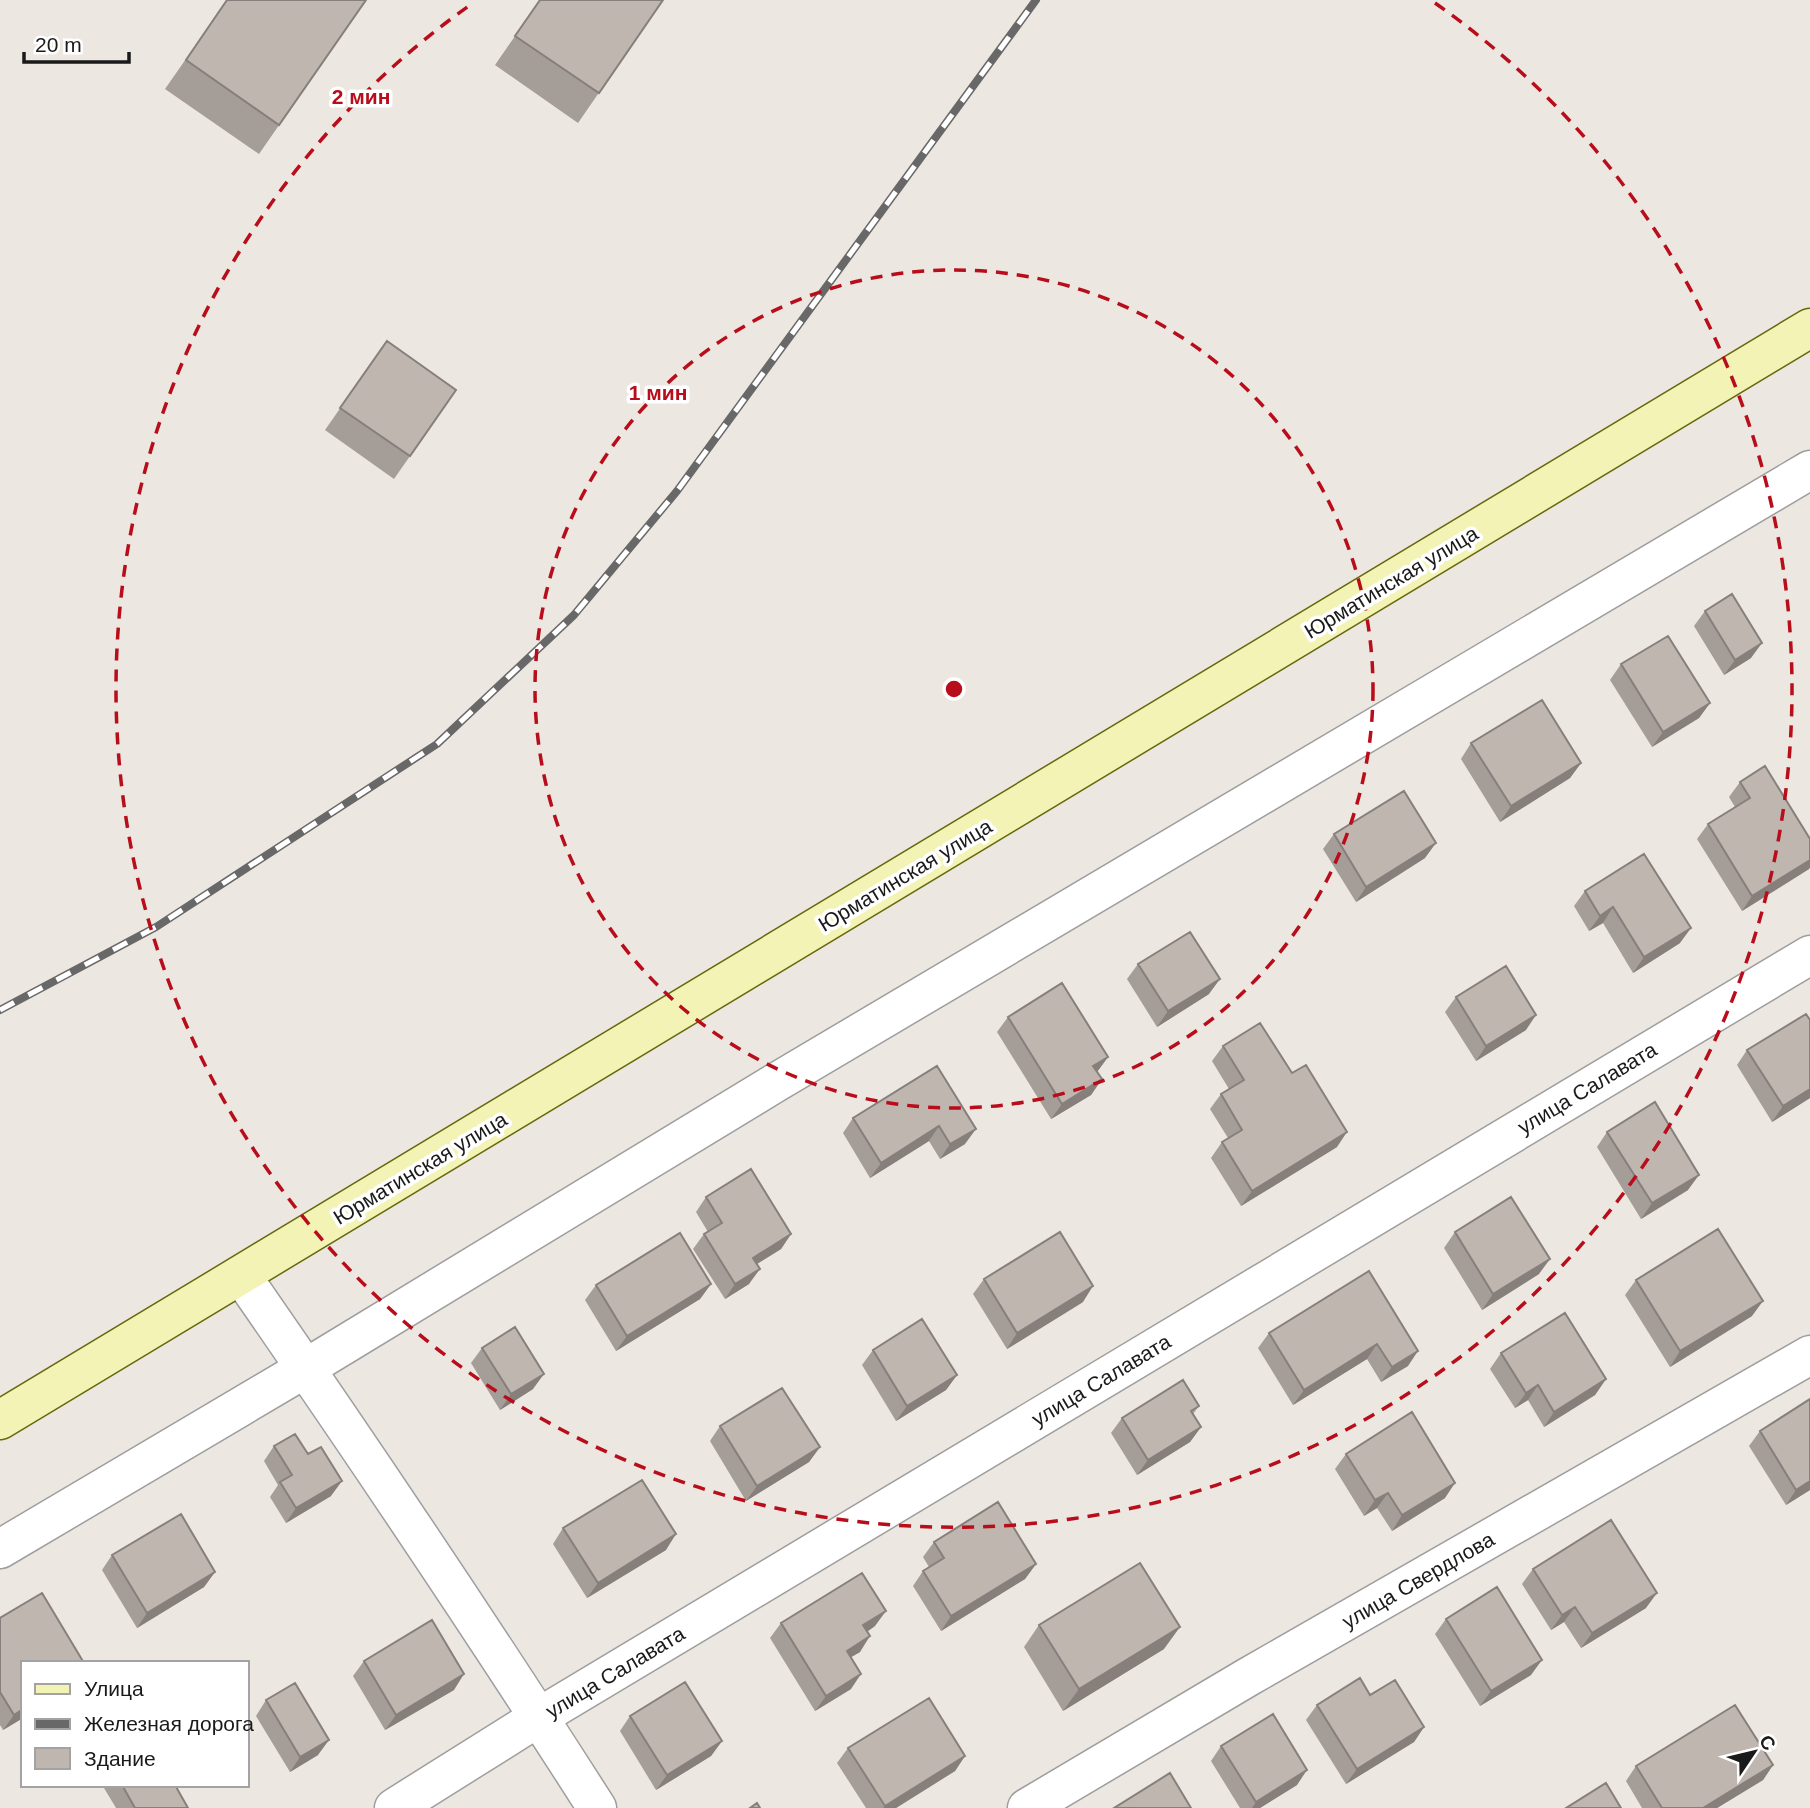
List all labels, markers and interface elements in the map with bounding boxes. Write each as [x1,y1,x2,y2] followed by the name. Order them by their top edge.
[24,21,130,65] scale bar
[35,33,82,56] text: 20 m
[332,85,390,108] text: 2 мин
[629,381,687,404] text: 1 мин
[1300,521,1482,643] street label: Юрматинская улица
[942,677,966,701] centre of rings
[814,814,996,936] street label: Юрматинская улица
[1513,1037,1661,1138] street label: улица Салавата
[329,1107,511,1229] street label: Юрматинская улица
[1027,1329,1175,1430] street label: улица Салавата
[1338,1527,1498,1633] street label: улица Свердлова
[541,1621,689,1722] street label: улица Салавата
[21,1661,248,1787] legend
[84,1677,144,1700] text: Улица
[84,1712,254,1735] text: Железная дорога
[1719,1717,1789,1787] north arrow
[1755,1731,1780,1754] text: С
[84,1747,156,1770] text: Здание

